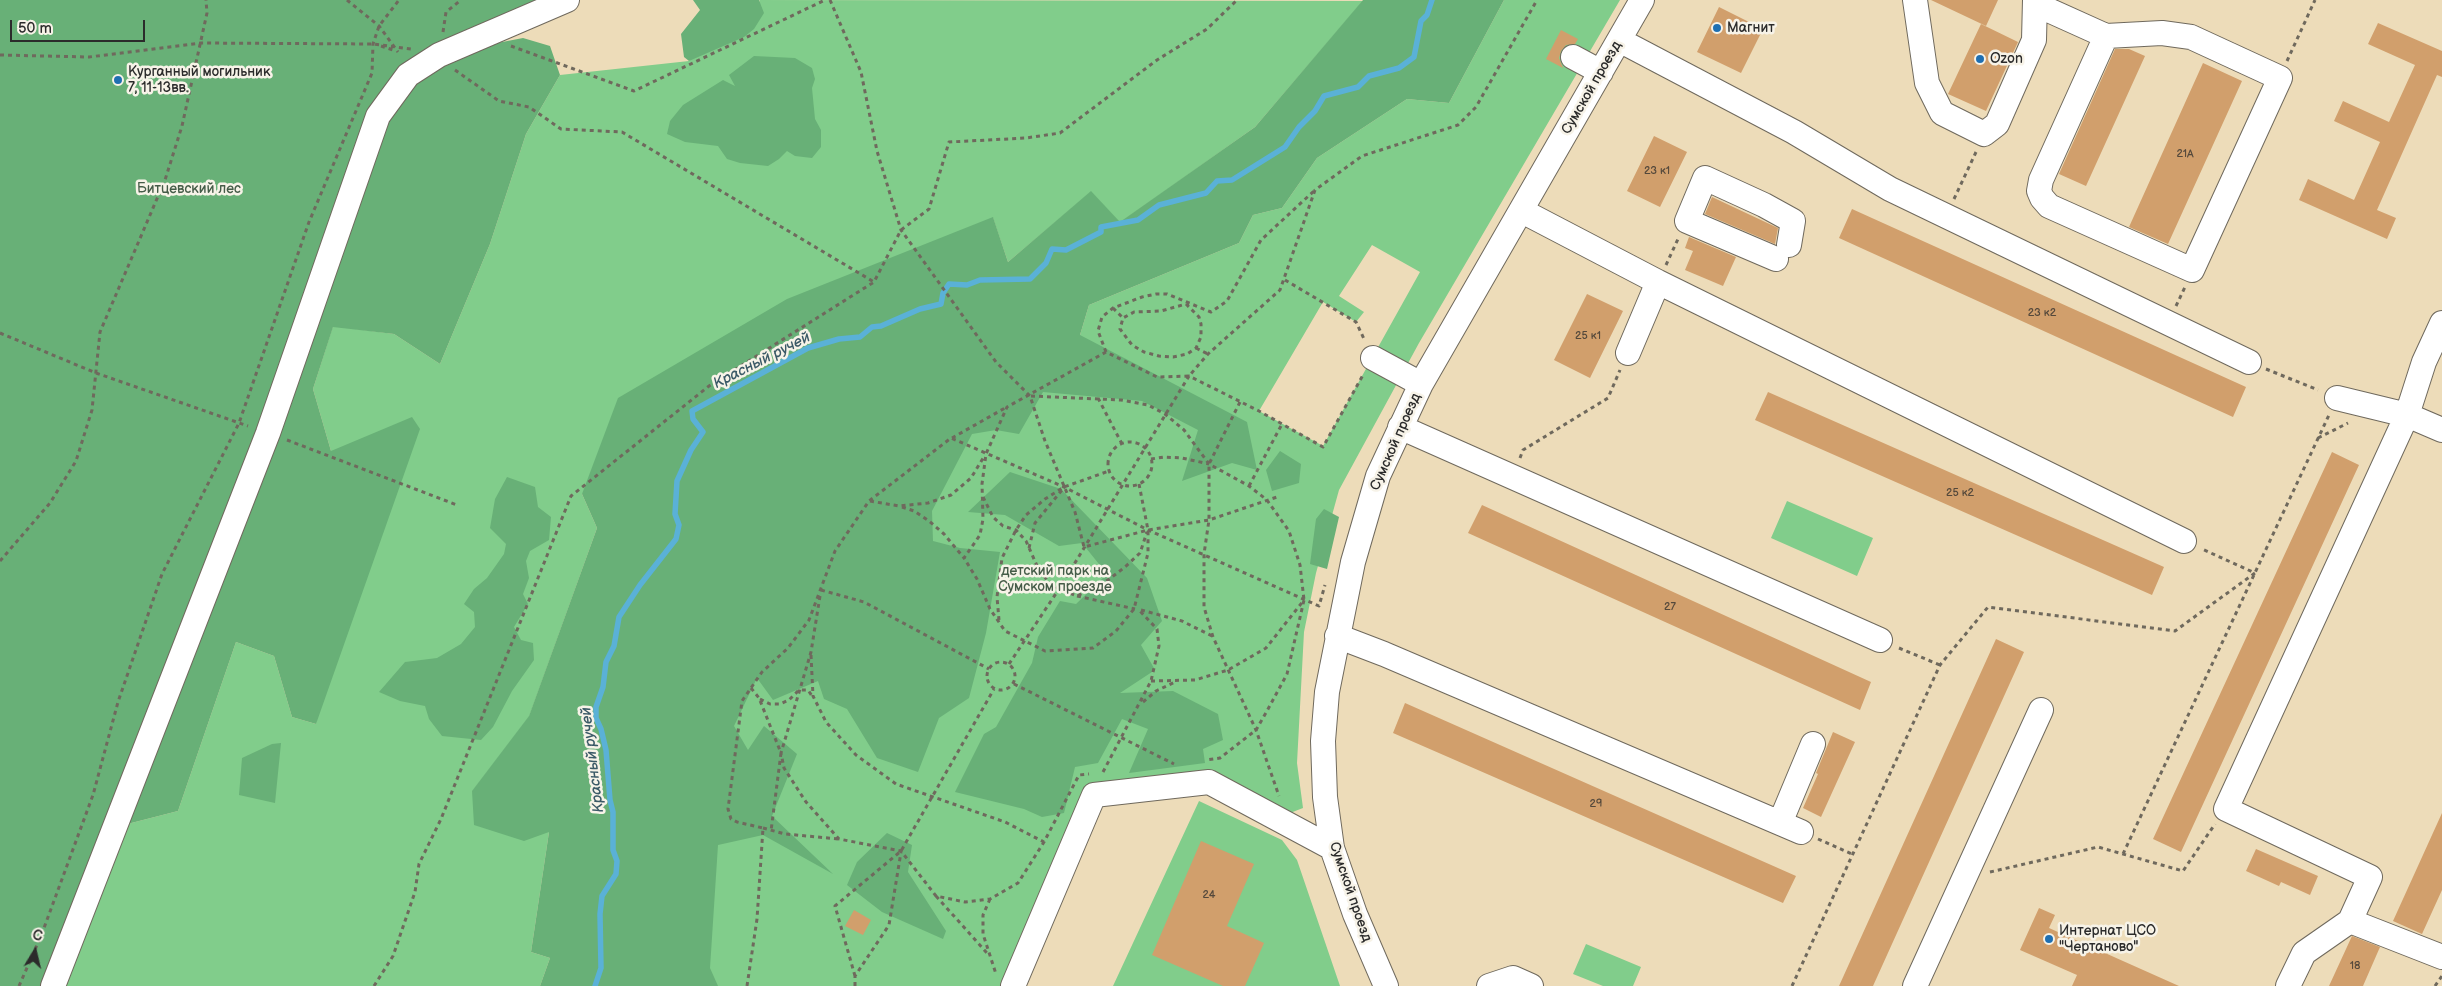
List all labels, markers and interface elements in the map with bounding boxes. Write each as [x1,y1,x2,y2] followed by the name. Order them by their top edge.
[12,10,148,42] scale bar
[18,19,52,38] text: 50 m
[1727,20,1775,36] place label: Магнит
[1711,22,1723,34] marker: Магнит
[1559,38,1625,138] street label: Сумской проезд
[1990,51,2023,67] place label: Ozon
[1974,53,1986,65] marker: Ozon
[128,64,270,96] place label: Курганный могильник 7, 11-13вв.
[112,74,124,86] marker: Курганный могильник 7, 11-13вв.
[2176,147,2194,161] house number: 21А
[1644,164,1670,178] house number: 23 к1
[137,181,241,197] park label: Битцевский лес
[2028,306,2056,320] house number: 23 к2
[711,329,813,393] water label: Красный ручей
[1575,329,1601,343] house number: 25 к1
[1367,391,1425,493] street label: Сумской проезд
[1946,486,1974,500] house number: 25 к2
[998,563,1112,596] park label: детский парк на Сумском проезде
[1664,600,1676,614] house number: 27
[578,706,608,814] water label: Красный ручей
[1590,797,1602,811] house number: 29
[1325,840,1375,944] street label: Сумской проезд
[1202,888,1216,902] house number: 24
[2059,923,2156,956] place label: Интернат ЦСО "Чертаново"
[10,926,60,976] north arrow
[31,927,44,945] text: С
[2043,933,2055,945] marker: Интернат ЦСО "Чертаново"
[2350,959,2360,973] house number: 18

